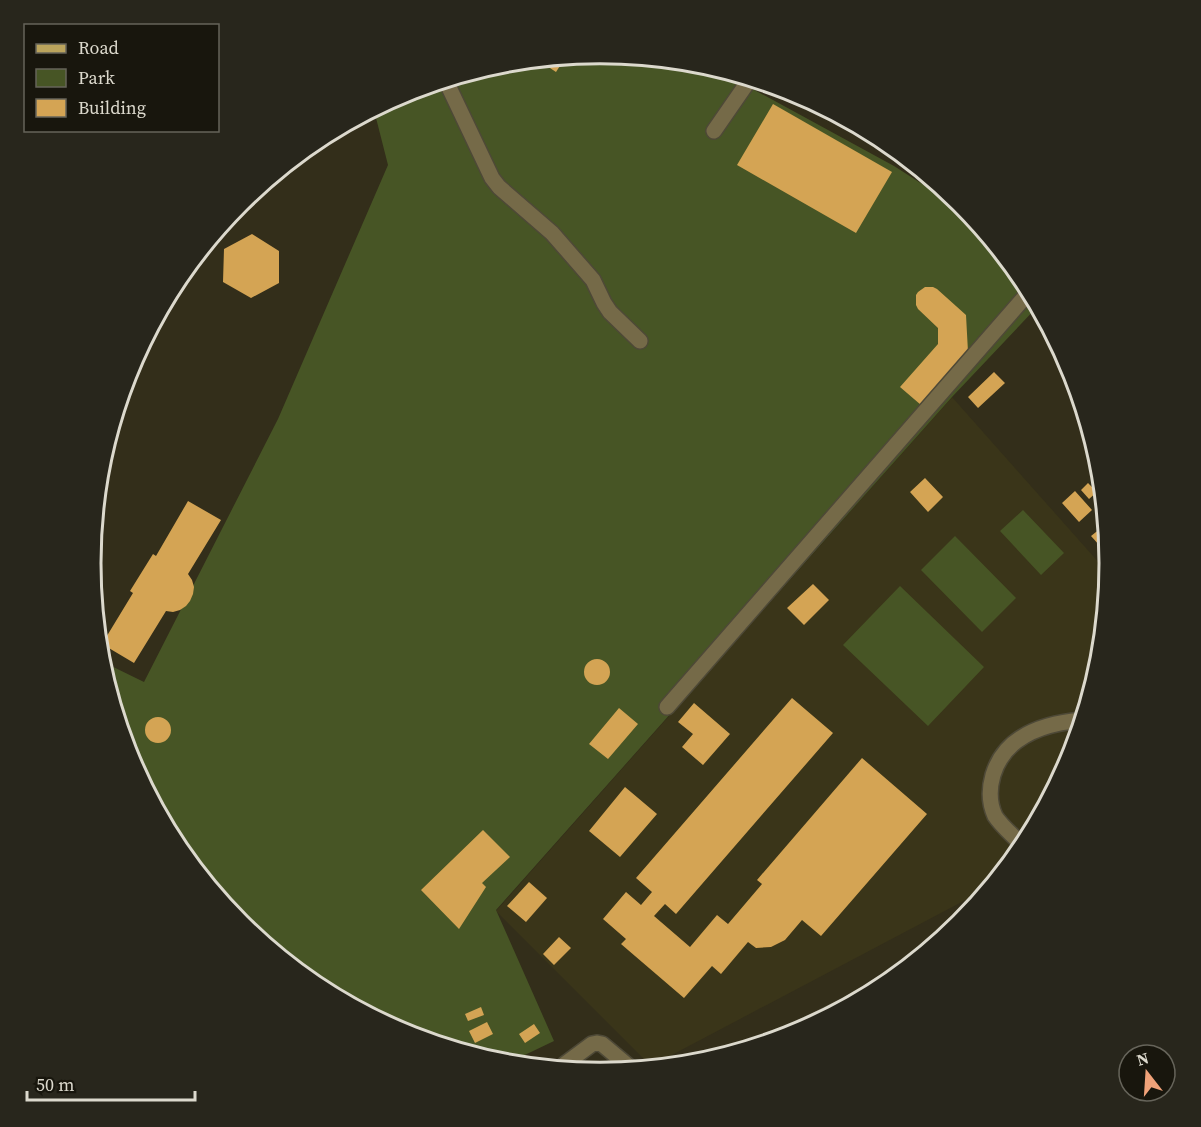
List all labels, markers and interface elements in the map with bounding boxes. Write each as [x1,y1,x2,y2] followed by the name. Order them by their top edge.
[24,24,219,132] legend
[78,35,119,60] text: Road
[78,65,115,90] text: Park
[78,95,146,120] text: Building
[1117,1043,1177,1103] north arrow
[1134,1046,1152,1071] text: N
[27,1064,195,1102] scale bar
[36,1072,74,1097] text: 50 m

